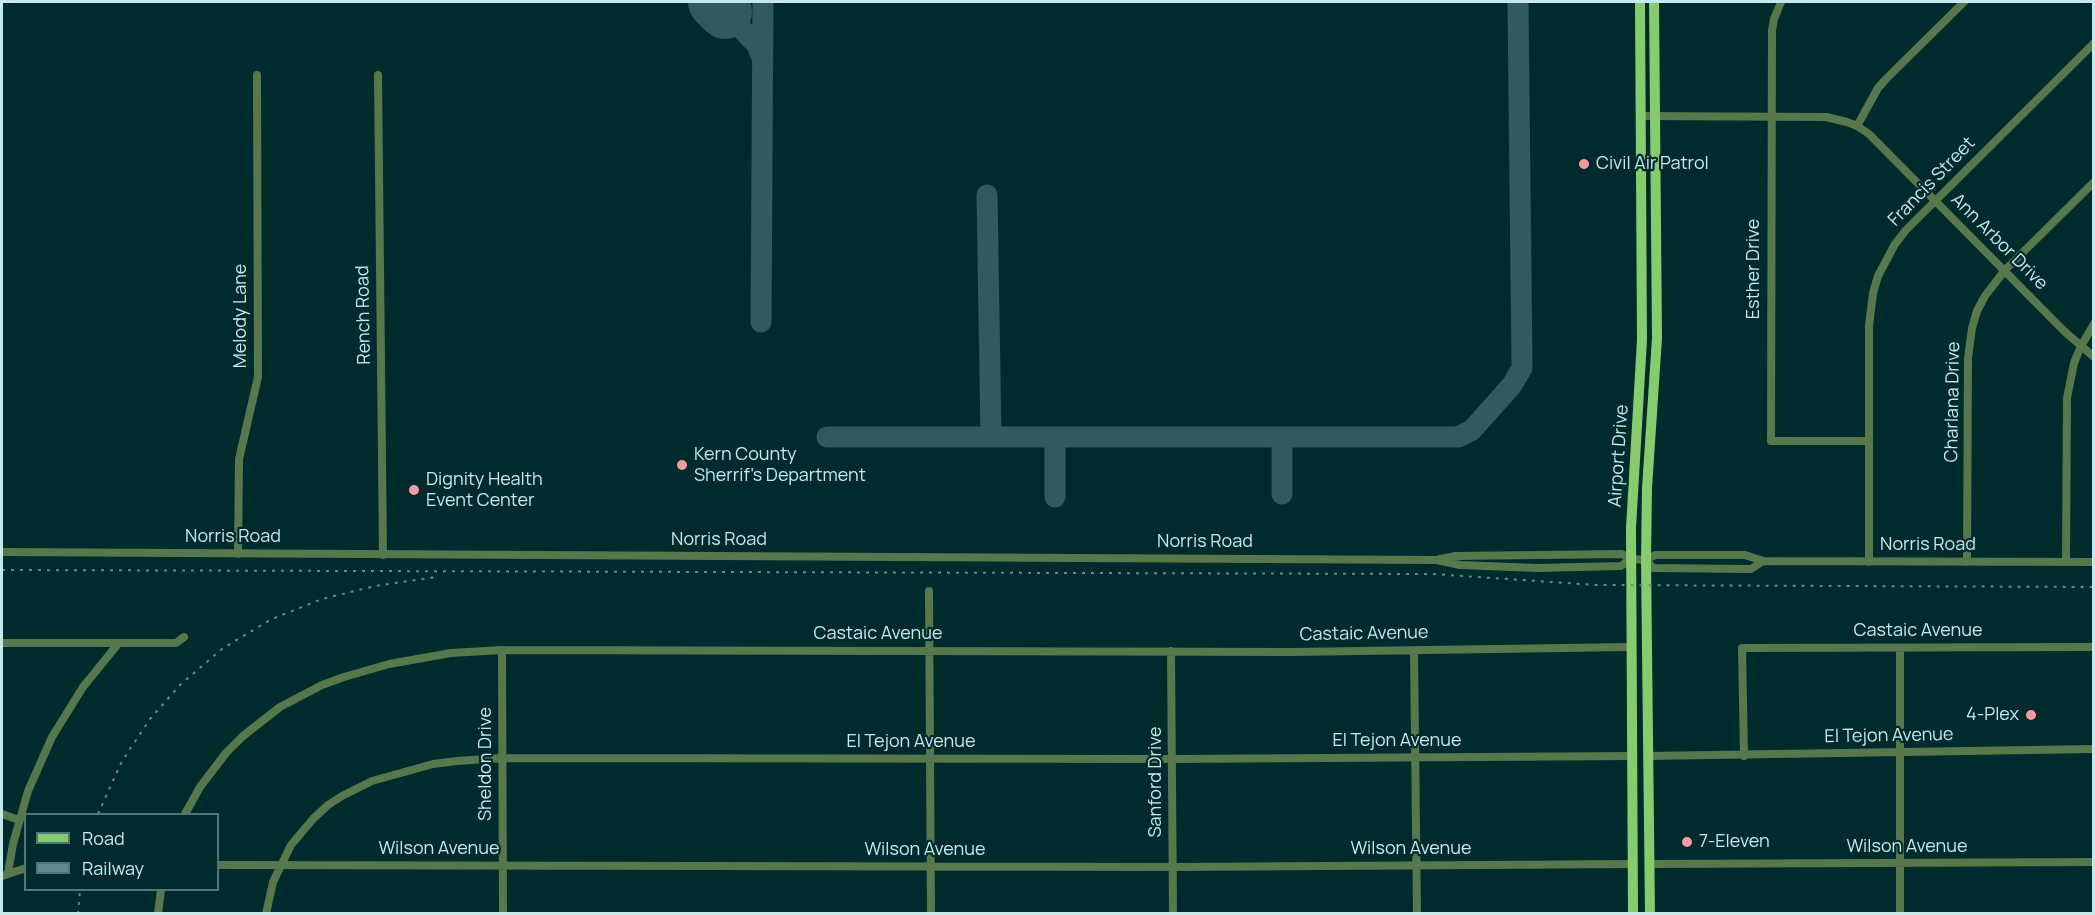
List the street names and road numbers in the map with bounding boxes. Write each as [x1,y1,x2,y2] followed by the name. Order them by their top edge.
[1884,133,1980,231] street label: Francis Street
[1946,189,2052,295] street label: Ann Arbor Drive
[1743,219,1765,319] street label: Esther Drive
[230,264,252,368] street label: Melody Lane
[352,265,376,365] street label: Rench Road
[1941,342,1965,462] street label: Charlana Drive
[1605,404,1633,508] street label: Airport Drive
[185,526,281,548] street label: Norris Road
[671,529,767,551] street label: Norris Road
[1157,531,1253,553] street label: Norris Road
[1880,534,1976,556] street label: Norris Road
[1854,620,1982,642] street label: Castaic Avenue
[1299,622,1429,646] street label: Castaic Avenue
[814,623,942,645] street label: Castaic Avenue
[475,707,497,821] street label: Sheldon Drive
[1824,724,1954,748] street label: El Tejon Avenue
[1145,726,1167,838] street label: Sanford Drive
[1333,730,1461,752] street label: El Tejon Avenue
[847,731,975,753] street label: El Tejon Avenue
[1847,836,1967,858] street label: Wilson Avenue
[379,838,499,860] street label: Wilson Avenue
[1351,838,1471,860] street label: Wilson Avenue
[865,839,985,861] street label: Wilson Avenue

